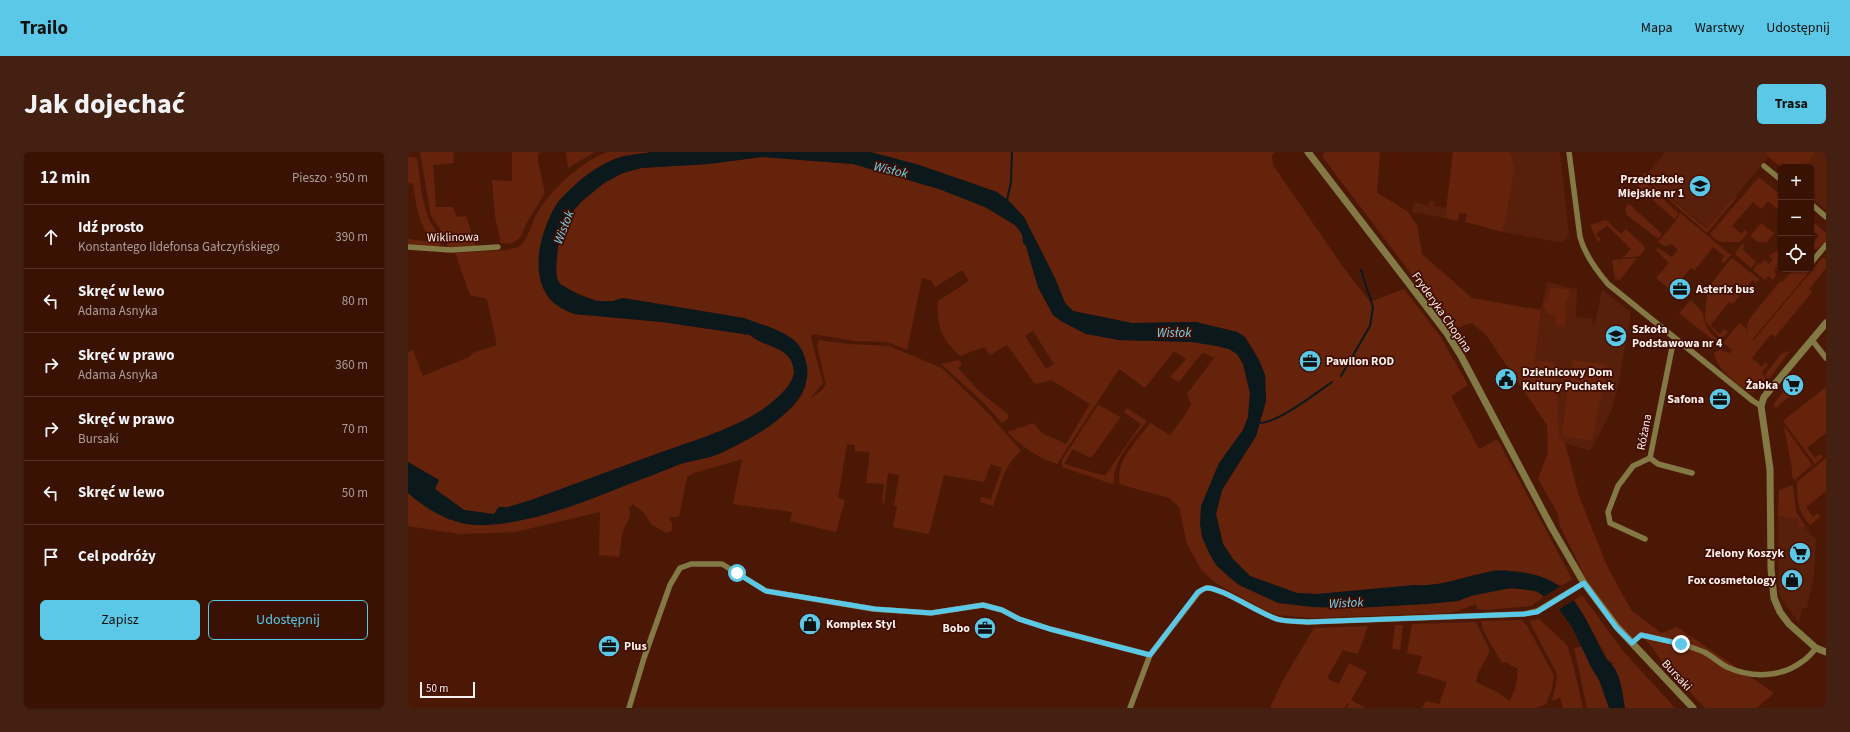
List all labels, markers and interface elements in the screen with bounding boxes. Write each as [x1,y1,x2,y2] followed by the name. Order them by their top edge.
[20,15,68,42] text: Trailo
[1641,18,1673,38] text: Mapa
[1695,18,1744,38] text: Warstwy
[1766,18,1830,38] text: Udostępnij
[24,84,185,124] text: Jak dojechać
[1757,84,1826,124] button: Trasa
[872,157,911,183] water label: Wisłok
[1778,164,1814,272] map controls
[1778,164,1814,200] button: +
[40,166,90,190] text: 12 min
[292,169,368,187] text: Pieszo · 950 m
[1618,171,1684,202] place label: Przedszkole Miejskie nr 1
[1687,173,1713,199] school or university icon: Przedszkole Miejskie nr 1
[1778,200,1814,236] button: −
[549,207,579,247] water label: Wisłok
[78,217,144,238] text: Idź prosto
[40,226,62,248] icon: ahead
[335,228,368,246] text: 390 m
[427,229,479,246] street label: Wiklinowa
[1778,236,1814,272] button: locate
[78,238,280,256] text: Konstantego Ildefonsa Gałczyńskiego
[1407,269,1476,356] street label: Fryderyka Chopina
[1667,276,1693,302] office icon: Asterix bus
[78,281,165,302] text: Skręć w lewo
[1695,281,1754,298] place label: Asterix bus
[40,290,62,312] icon: left
[342,292,368,310] text: 80 m
[78,302,158,320] text: Adama Asnyka
[1632,321,1723,352] place label: Szkoła Podstawowa nr 4
[1603,323,1629,349] school or university icon: Szkoła Podstawowa nr 4
[1157,324,1192,342] water label: Wisłok
[78,345,175,366] text: Skręć w prawo
[1297,348,1323,374] office icon: Pawilon ROD
[1326,353,1395,370] place label: Pawilon ROD
[40,354,62,376] icon: right
[335,356,368,374] text: 360 m
[1522,364,1615,395] place label: Dzielnicowy Dom Kultury Puchatek
[78,366,158,384] text: Adama Asnyka
[1493,366,1519,392] public building icon: Dzielnicowy Dom Kultury Puchatek
[1780,372,1806,398] supermarket icon: Żabka
[1746,377,1778,394] place label: Żabka
[1707,386,1733,412] office icon: Safona
[1667,391,1704,408] place label: Safona
[78,409,175,430] text: Skręć w prawo
[1633,412,1656,452] street label: Różana
[40,418,62,440] icon: right
[342,420,368,438] text: 70 m
[78,430,119,448] text: Bursaki
[40,482,62,504] icon: left
[78,482,165,503] text: Skręć w lewo
[342,484,368,502] text: 50 m
[1787,540,1813,566] supermarket icon: Zielony Koszyk
[1705,545,1784,562] place label: Zielony Koszyk
[40,546,62,568] icon: arrive
[78,546,156,567] text: Cel podróży
[728,564,746,582] route start
[1779,567,1805,593] shop icon: Fox cosmetology
[1688,572,1777,589] place label: Fox cosmetology
[1328,593,1365,613] water label: Wisłok
[40,600,200,640] button: Zapisz
[208,600,368,640] button: Udostępnij
[797,611,823,637] shop icon: Komplex Styl
[972,615,998,641] office icon: Bobo
[826,616,896,633] place label: Komplex Styl
[943,620,970,637] place label: Bobo
[596,633,622,659] office icon: Plus
[1672,635,1690,653] route end
[624,638,647,655] place label: Plus
[1658,656,1696,695] street label: Bursaki
[420,680,475,699] scale bar
[426,681,448,696] text: 50 m

